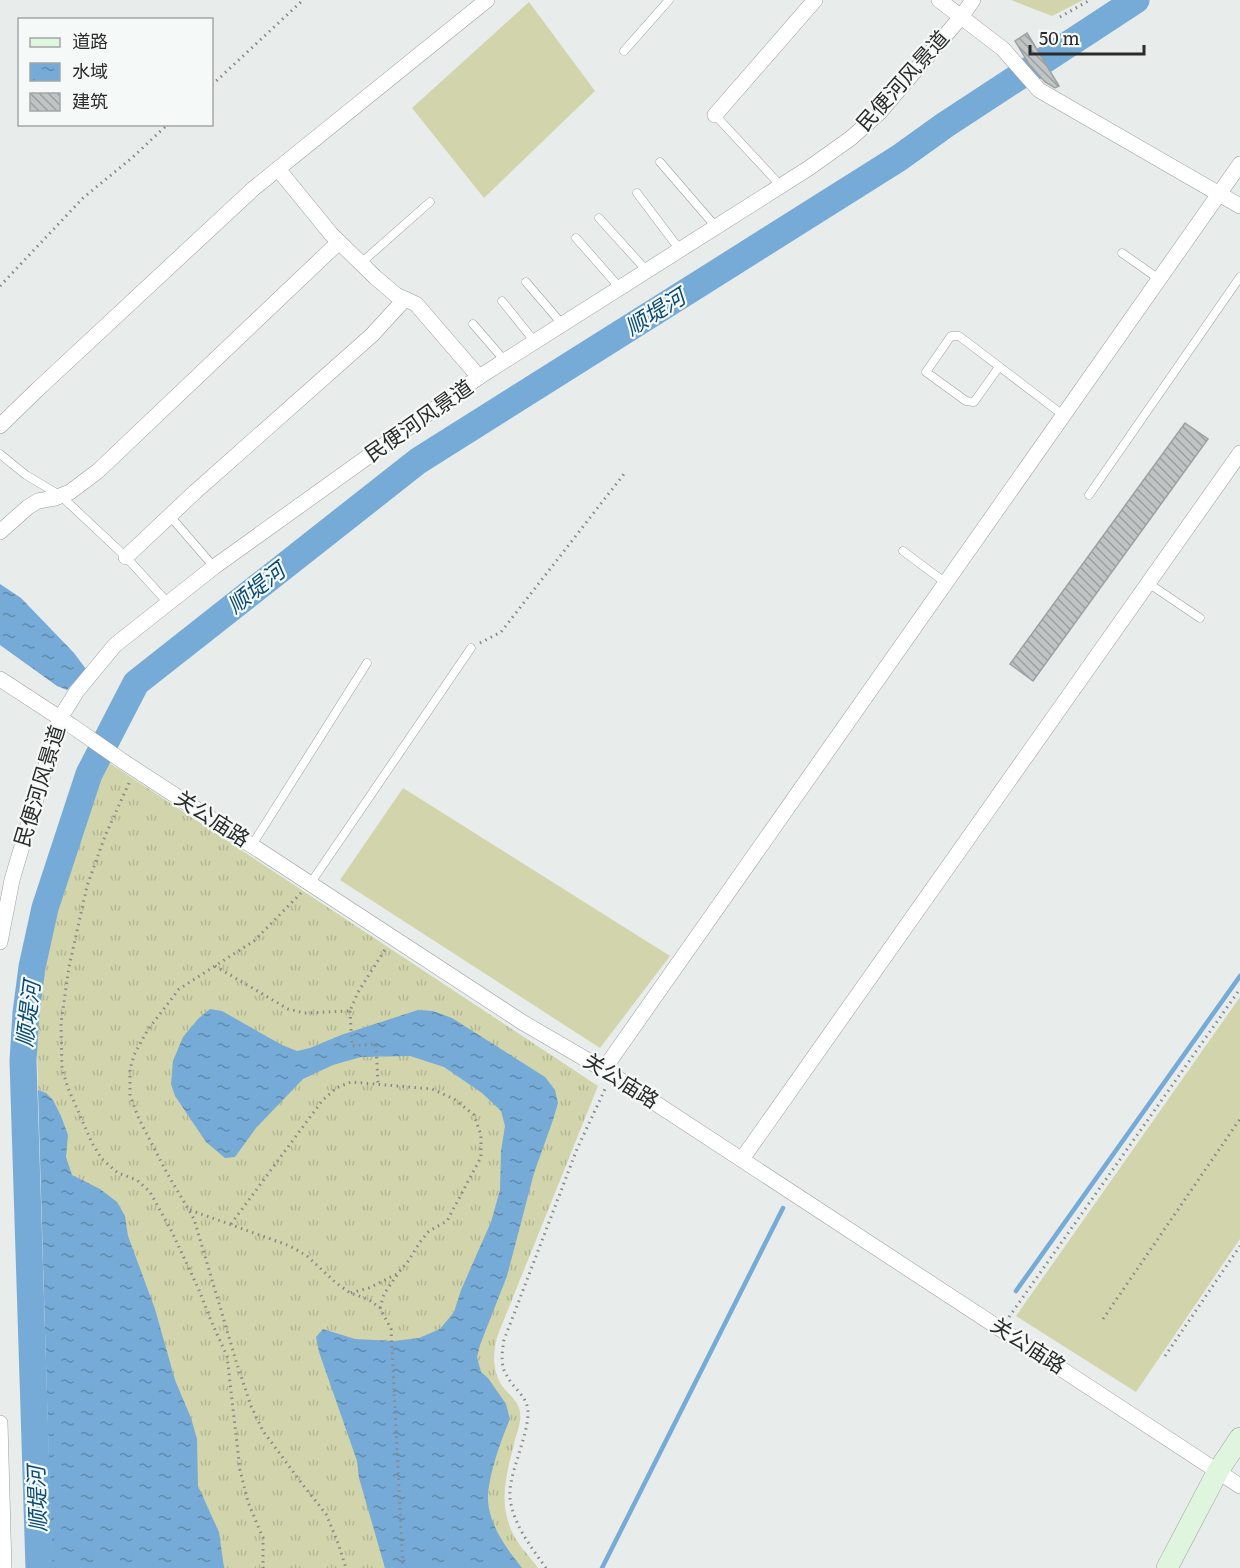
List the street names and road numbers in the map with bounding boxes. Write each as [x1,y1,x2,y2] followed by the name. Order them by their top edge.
[847,22,955,137] street label: 民便河风景道
[357,370,478,468] street label: 民便河风景道
[4,720,71,850] street label: 民便河风景道
[170,781,257,853] street label: 关公庙路
[578,1043,666,1114] street label: 关公庙路
[986,1308,1073,1380] street label: 关公庙路

